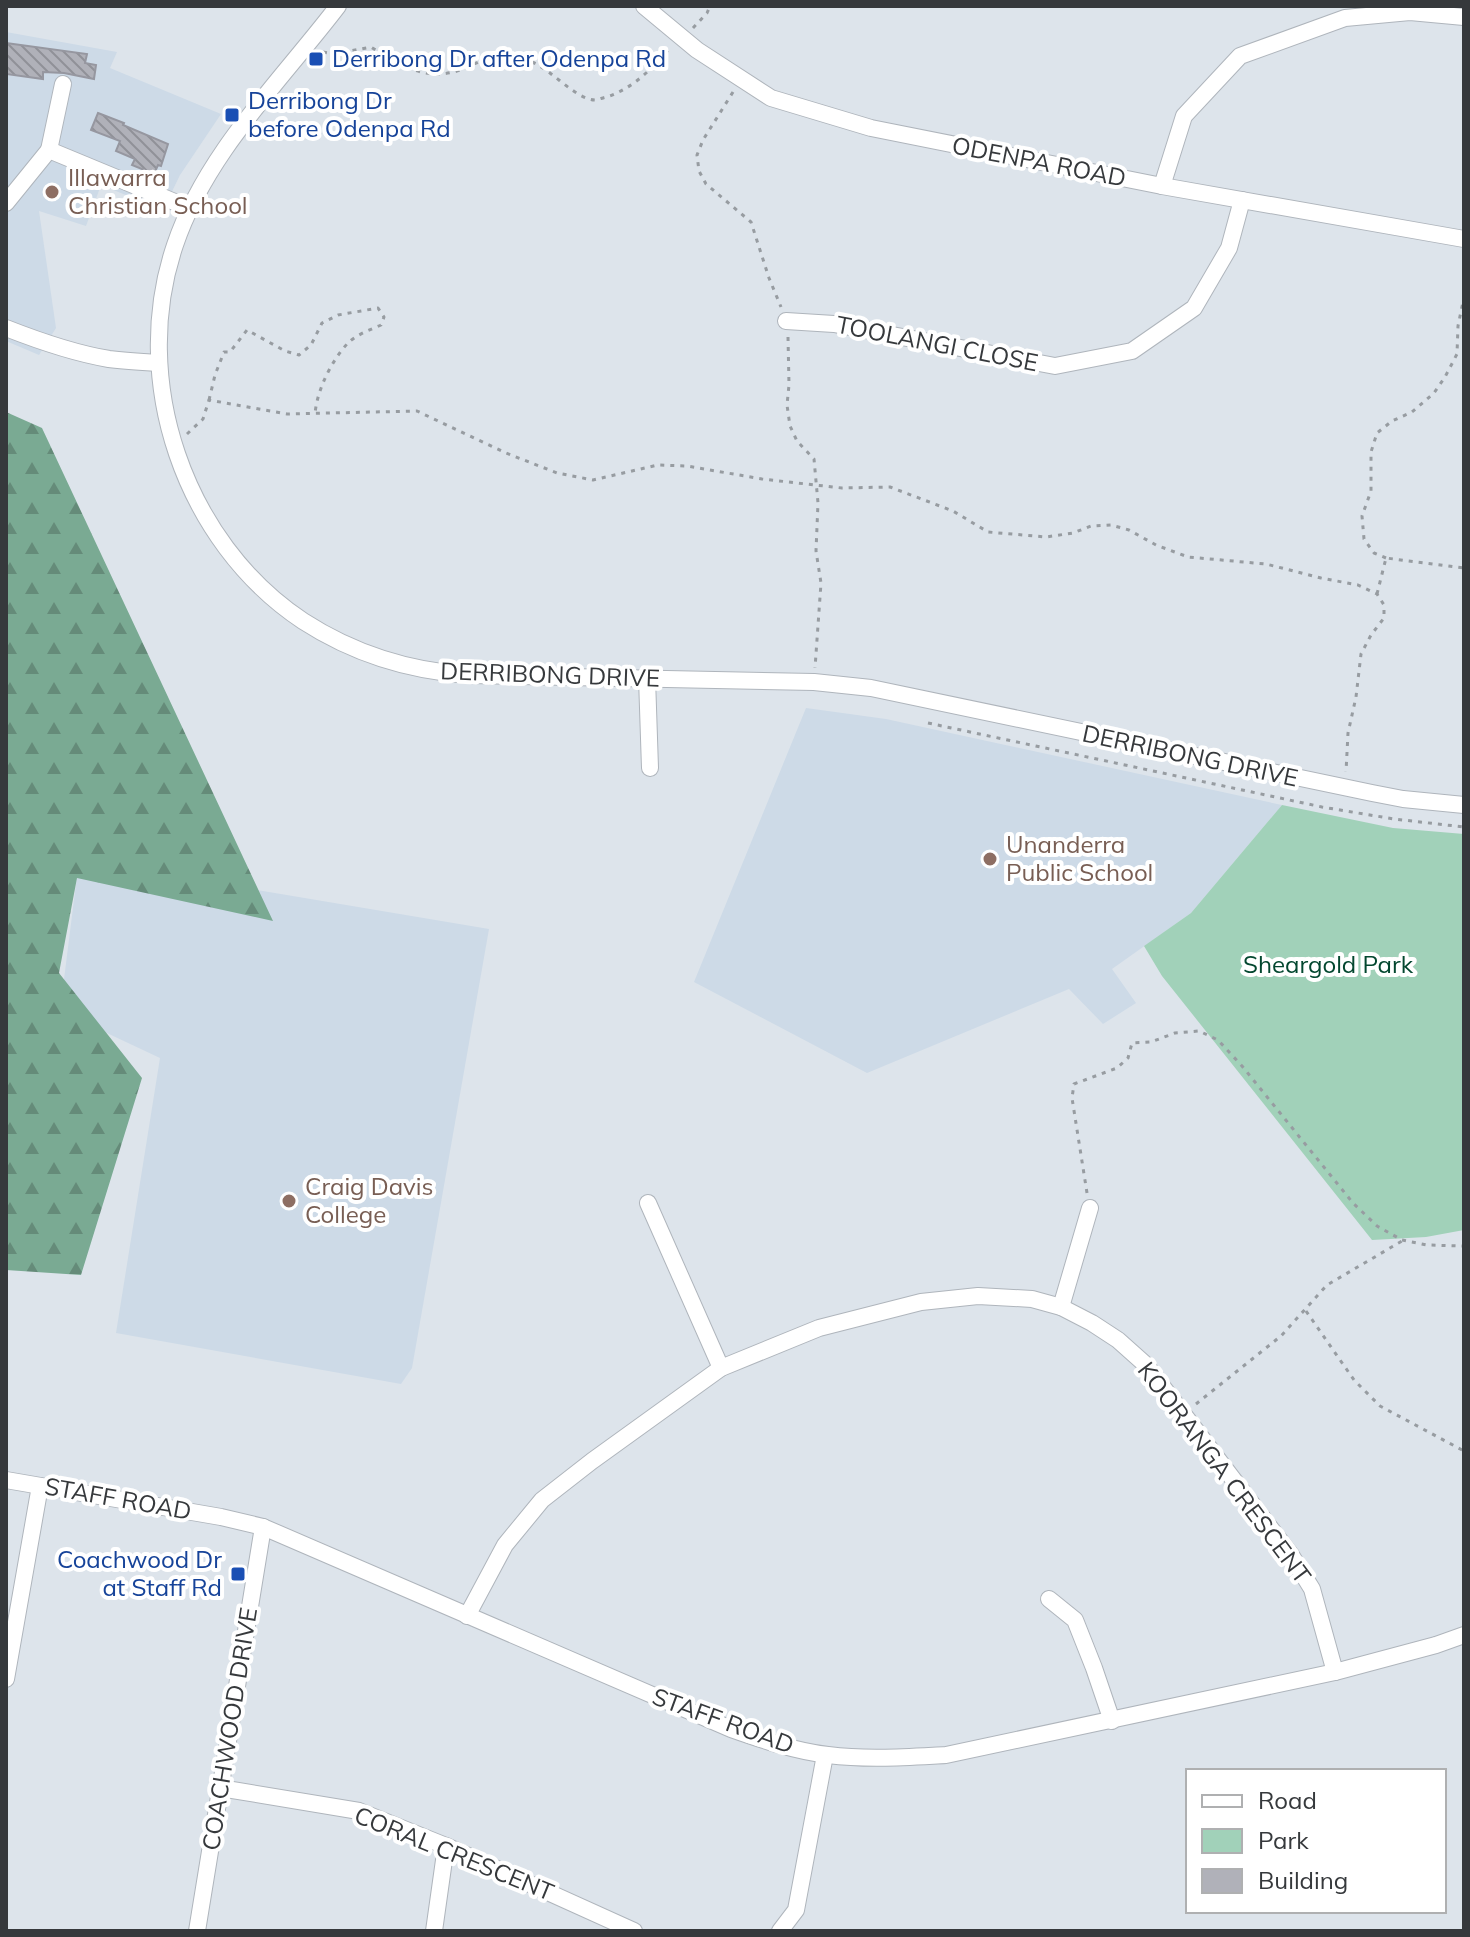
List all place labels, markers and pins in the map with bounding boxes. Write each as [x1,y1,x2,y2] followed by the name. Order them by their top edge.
[332,43,666,73] place label: Derribong Dr after Odenpa Rd
[307,50,325,68] marker: Derribong Dr after Odenpa Rd
[248,85,451,143] place label: Derribong Dr before Odenpa Rd
[223,106,241,124] marker: Derribong Dr before Odenpa Rd
[68,162,248,220] place label: Illawarra Christian School
[43,183,61,201] marker: Illawarra Christian School
[1006,829,1153,887] place label: Unanderra Public School
[981,850,999,868] marker: Unanderra Public School
[305,1171,433,1229] place label: Craig Davis College
[280,1192,298,1210] marker: Craig Davis College
[57,1544,222,1602] place label: Coachwood Dr at Staff Rd
[229,1565,247,1583] marker: Coachwood Dr at Staff Rd

